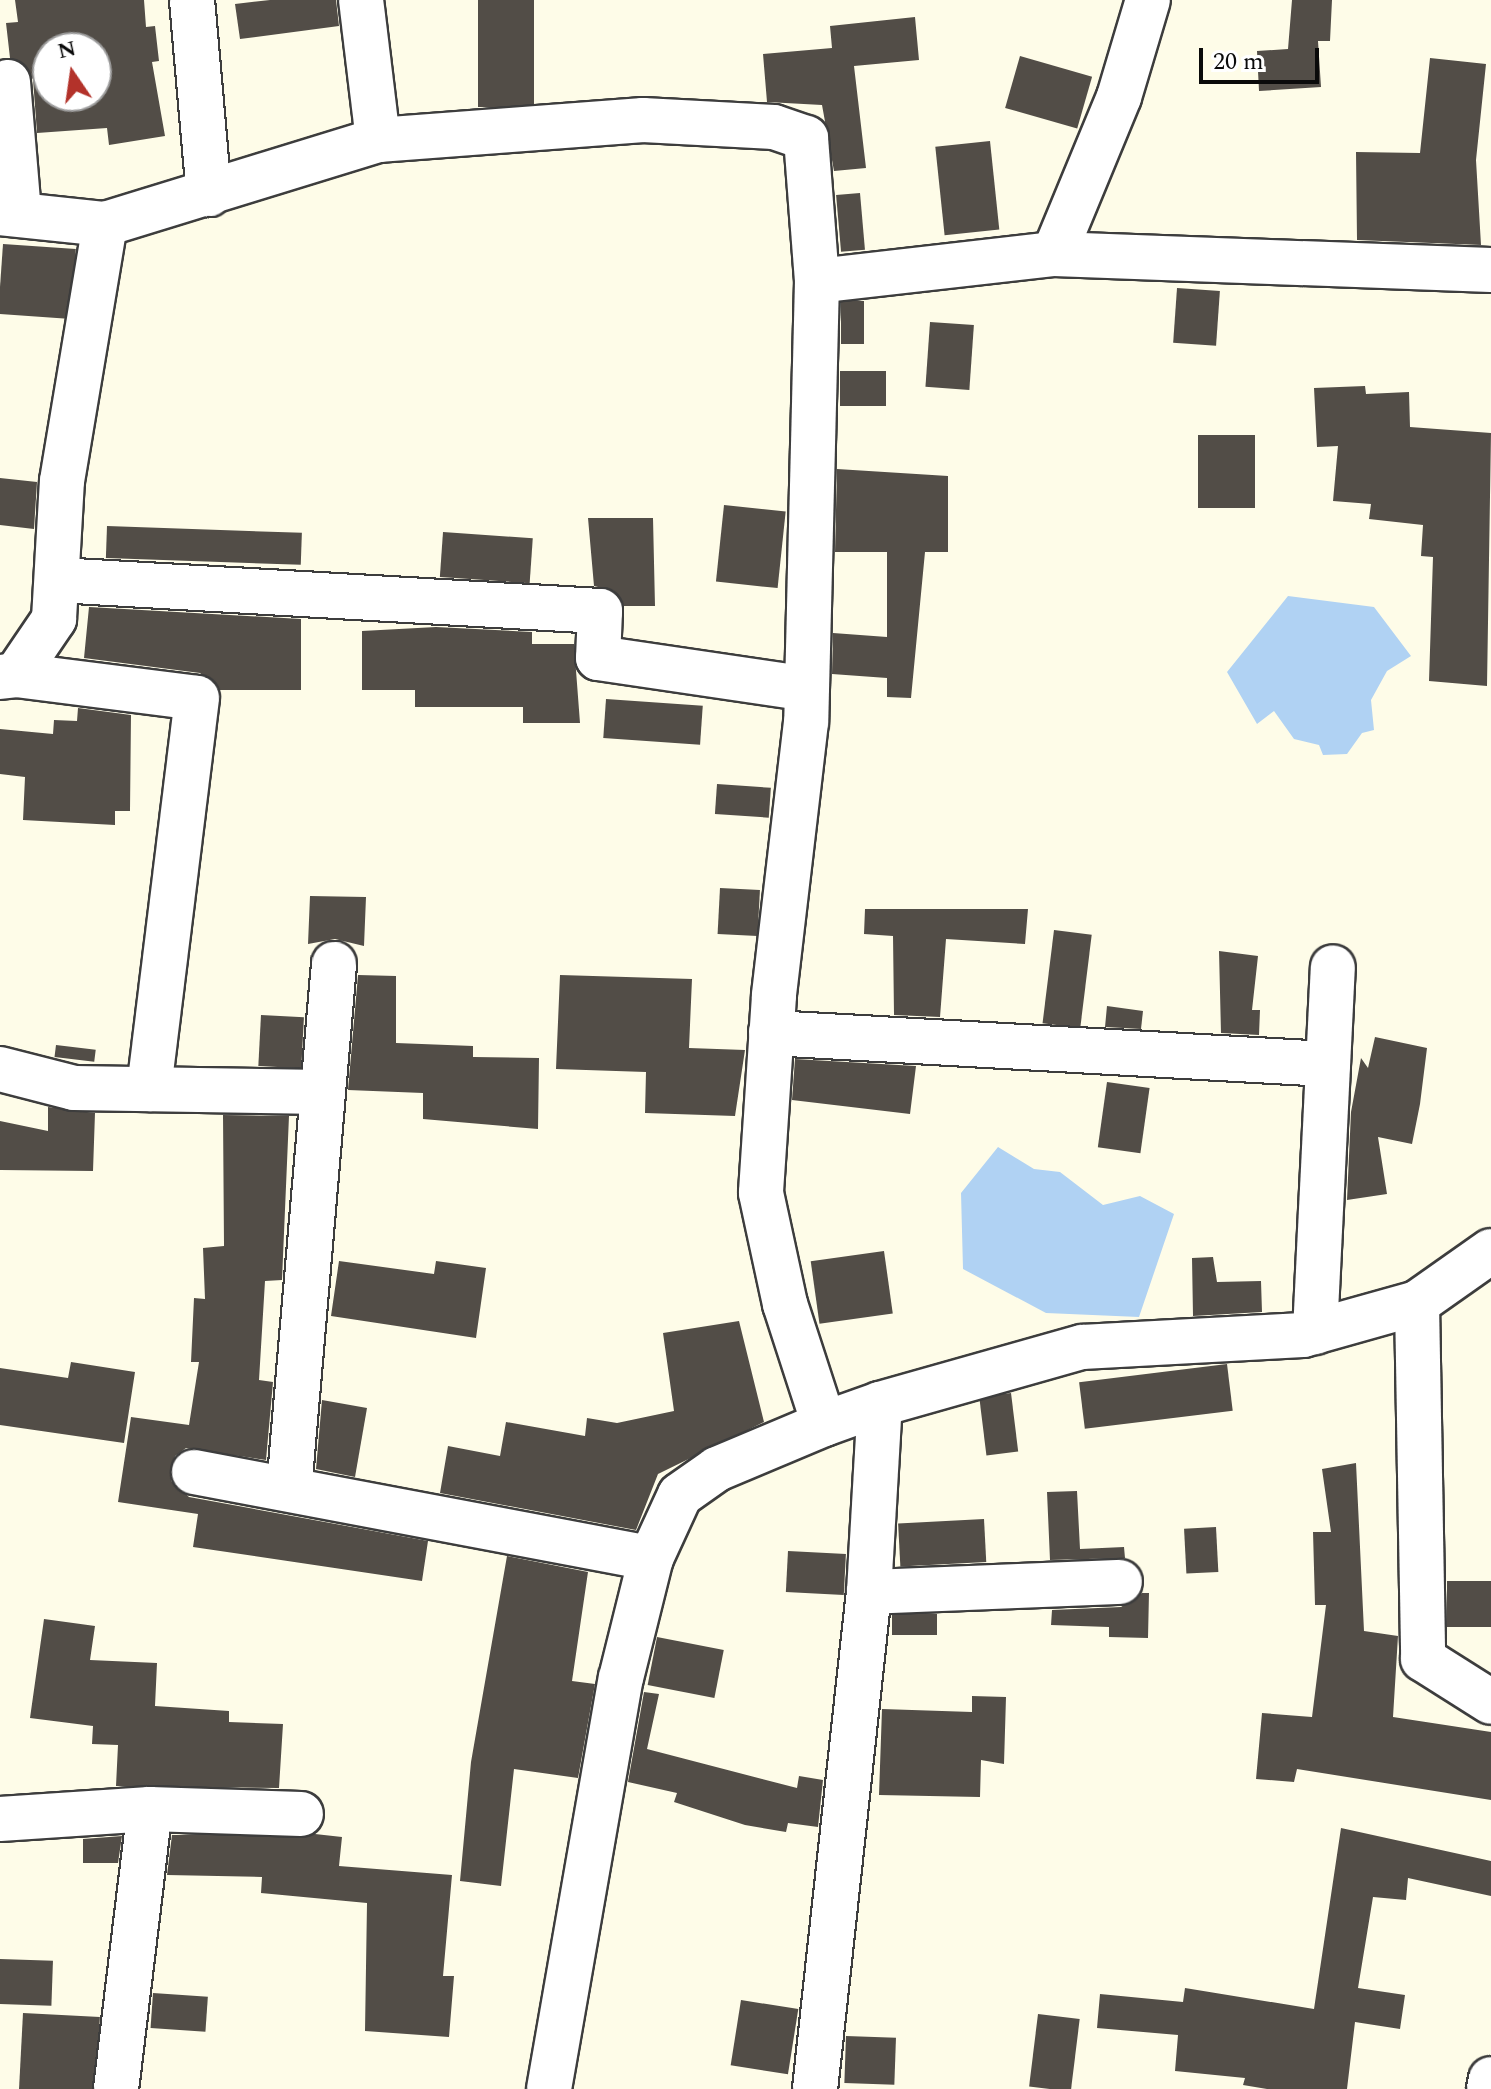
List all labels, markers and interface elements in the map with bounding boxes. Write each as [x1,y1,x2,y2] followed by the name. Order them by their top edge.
[32,32,112,112] north arrow
[54,32,79,68] text: N
[1203,32,1323,82] scale bar
[1213,44,1264,80] text: 20 m

